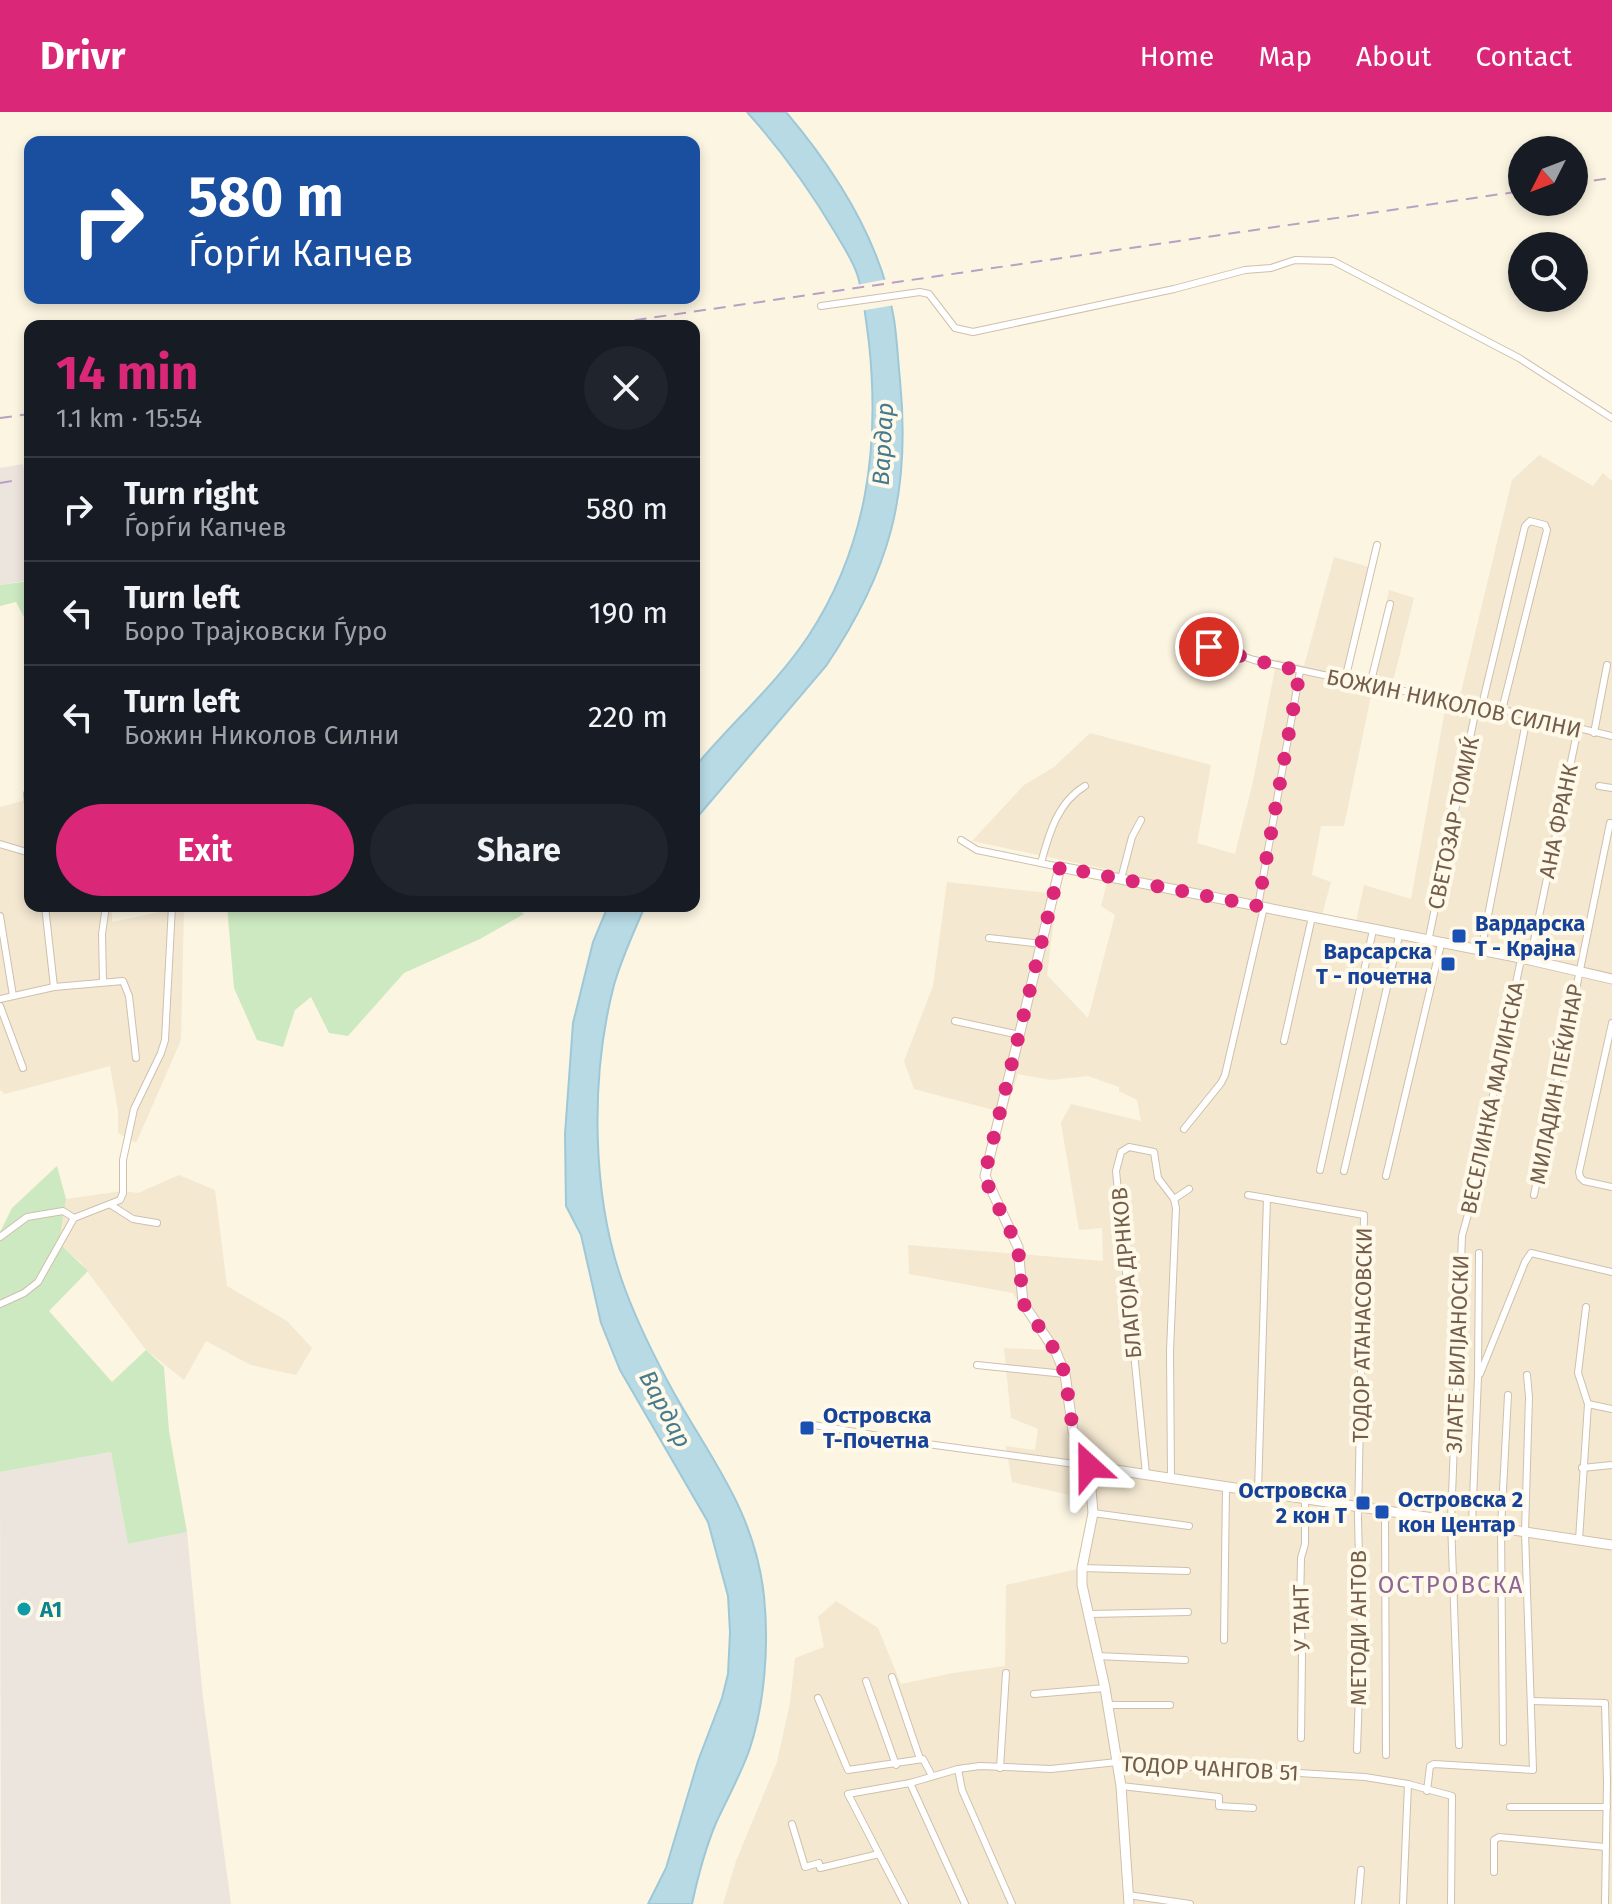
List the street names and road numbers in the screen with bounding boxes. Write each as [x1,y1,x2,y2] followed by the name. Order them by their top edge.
[1324,663,1584,744] street label: БОЖИН НИКОЛОВ СИЛНИ
[1422,734,1485,912] street label: СВЕТОЗАР ТОМИЌ
[1533,762,1584,881] street label: АНА ФРАНК
[1455,979,1530,1217] street label: ВЕСЕЛИНКА МАЛИНСКА
[1524,981,1589,1187] street label: МИЛАДИН ПЕЌИНАР
[1106,1186,1147,1360] street label: БЛАГОЈА ДРНКОВ
[1347,1227,1378,1443] street label: ТОДОР АТАНАСОВСКИ
[1441,1254,1474,1454] street label: ЗЛАТЕ БИЛЈАНОСКИ
[1345,1550,1372,1706] street label: МЕТОДИ АНТОВ
[1287,1584,1316,1652] street label: У ТАНТ
[1121,1750,1299,1787] street label: ТОДОР ЧАНГОВ 51

